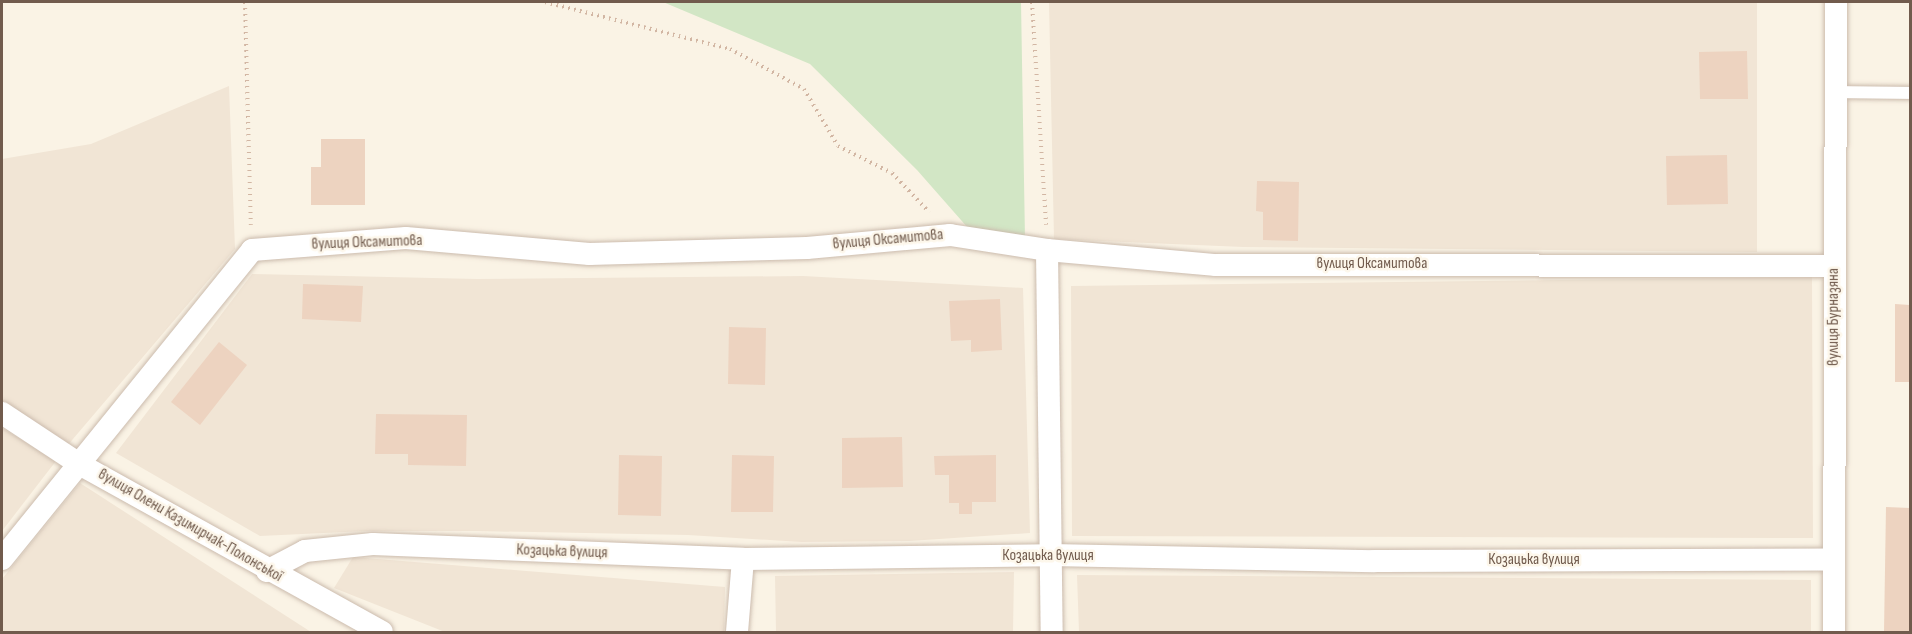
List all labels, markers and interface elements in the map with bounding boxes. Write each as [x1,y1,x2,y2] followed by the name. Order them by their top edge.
[832,226,944,254] street label: вулиця Оксамитова
[311,231,423,255] street label: вулиця Оксамитова
[1317,254,1427,274] street label: вулиця Оксамитова
[1824,268,1844,366] street label: вулиця Бурназяна
[94,465,286,587] street label: вулиця Олени Казимирчак-Полонської
[516,541,608,563] street label: Козацька вулиця
[1002,546,1094,566] street label: Козацька вулиця
[1488,550,1580,570] street label: Козацька вулиця

